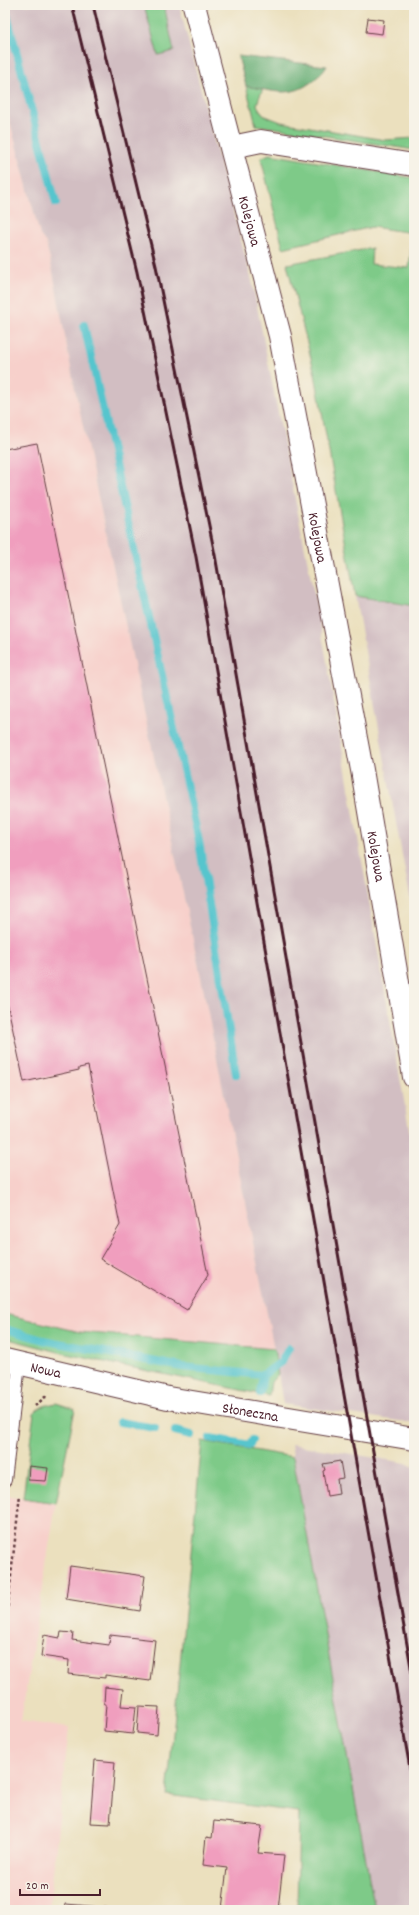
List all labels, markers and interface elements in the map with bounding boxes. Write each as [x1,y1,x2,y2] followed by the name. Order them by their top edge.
[231,194,265,250] street label: Kolejowa
[301,511,332,566] street label: Kolejowa
[359,829,390,884] street label: Kolejowa
[28,1357,64,1386] street label: Nowa
[221,1398,281,1429] street label: Słoneczna
[20,1871,100,1897] scale bar
[26,1878,49,1895] text: 20 m

